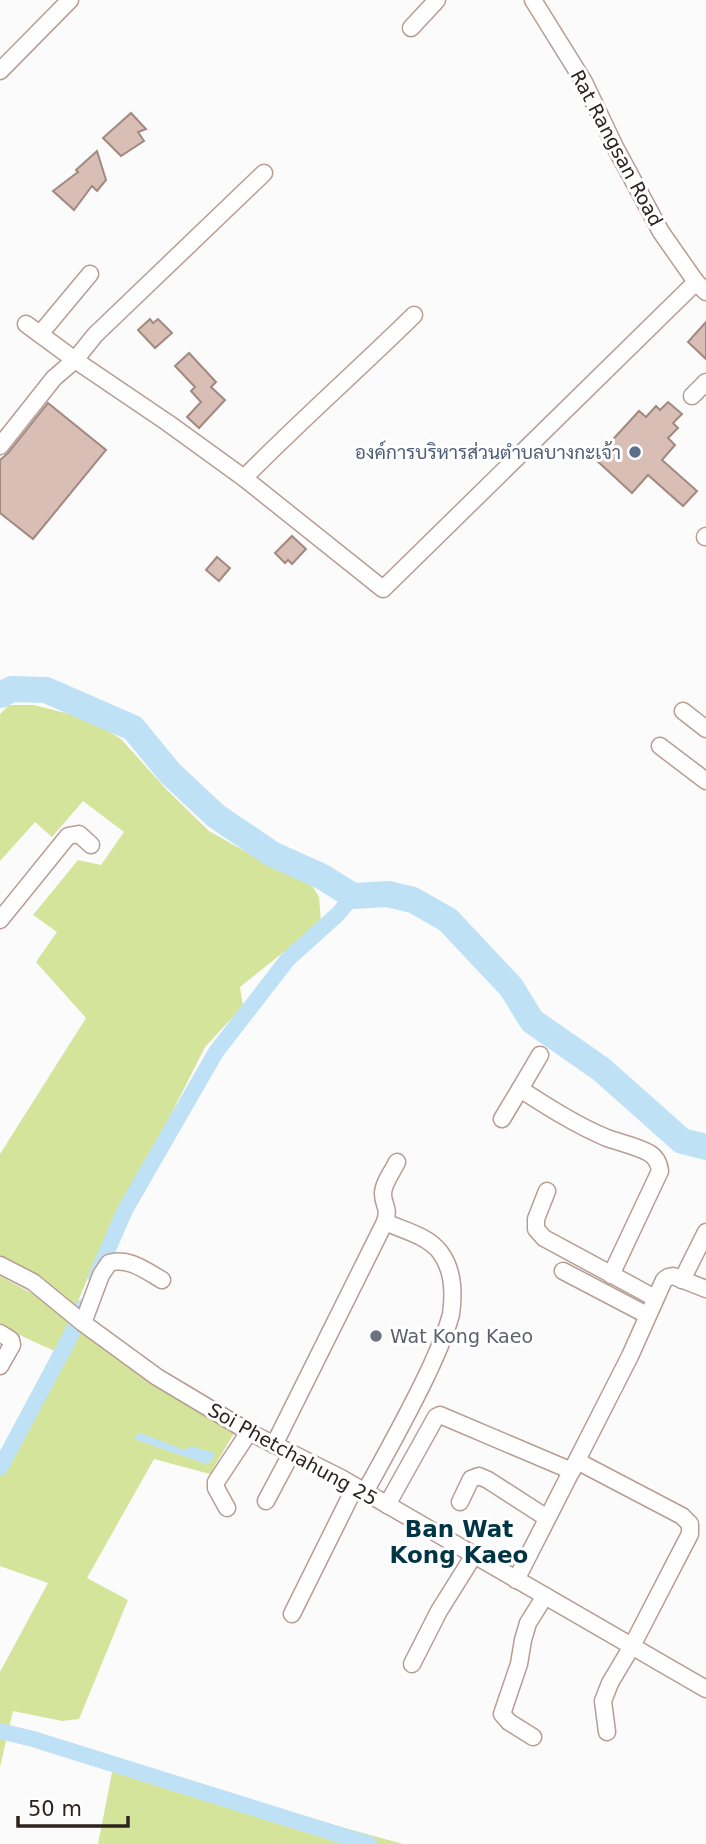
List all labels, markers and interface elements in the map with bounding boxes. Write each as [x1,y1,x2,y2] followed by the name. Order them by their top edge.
[567,66,667,230] street label: Rat Rangsan Road
[355,440,621,463] place label: องค์การบริหารส่วนตำบลบางกะเจ้า
[627,444,643,460] marker: องค์การบริหารส่วนตำบลบางกะเจ้า
[390,1325,533,1347] place label: Wat Kong Kaeo
[368,1328,384,1344] marker: Wat Kong Kaeo
[204,1398,382,1510] street label: Soi Phetchahung 25
[390,1516,528,1568] district label: Ban Wat Kong Kaeo
[18,1784,128,1828] scale bar
[28,1797,82,1821] text: 50 m

